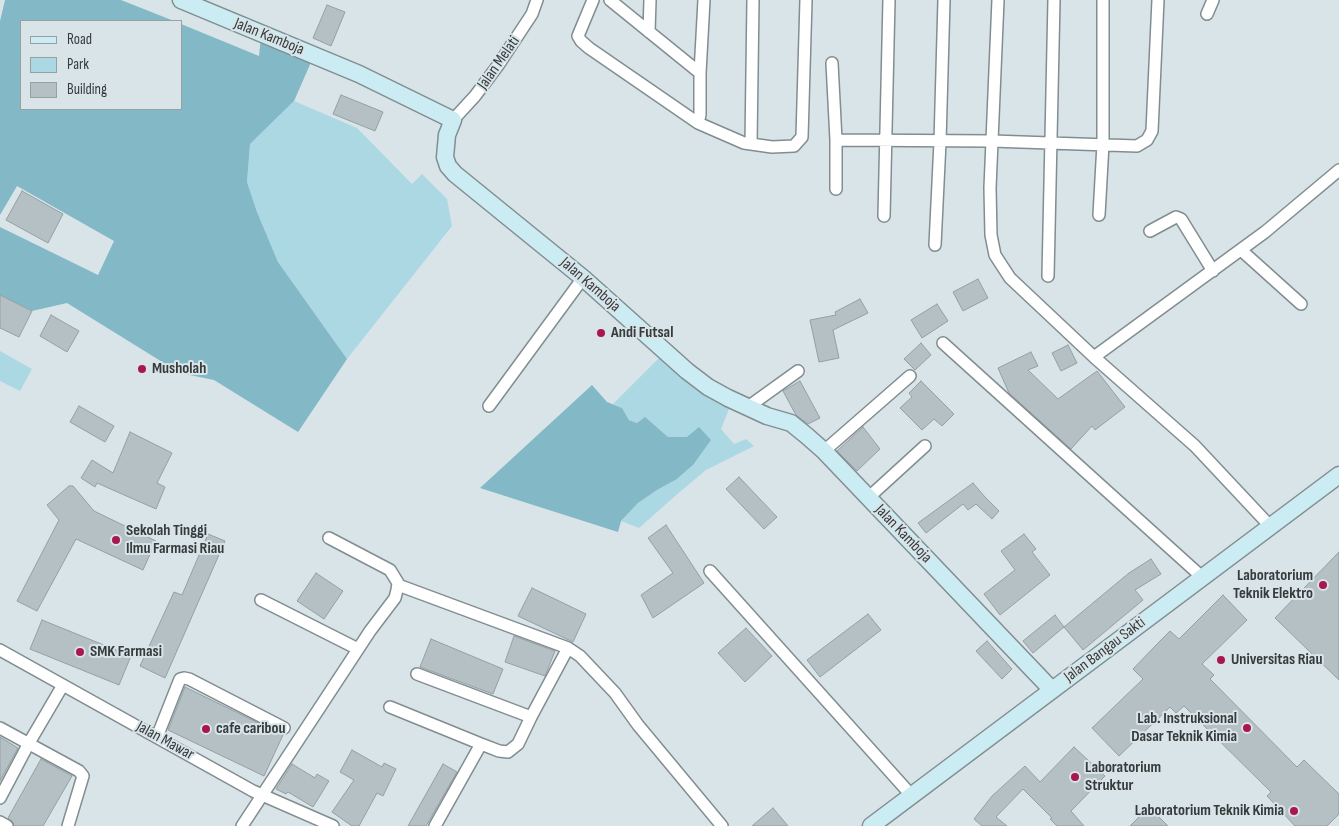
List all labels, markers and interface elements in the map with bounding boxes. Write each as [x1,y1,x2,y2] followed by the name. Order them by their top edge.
[231,14,307,60] street label: Jalan Kamboja
[20,20,182,110] legend
[67,30,92,49] text: Road
[474,33,524,93] street label: Jalan Melati
[67,55,89,74] text: Park
[67,80,107,99] text: Building
[556,254,624,316] street label: Jalan Kamboja
[611,323,673,343] place label: Andi Futsal
[595,327,607,339] marker: Andi Futsal
[152,359,206,379] place label: Musholah
[136,363,148,375] marker: Musholah
[870,501,936,567] street label: Jalan Kamboja
[126,521,224,559] place label: Sekolah Tinggi Ilmu Farmasi Riau
[110,534,122,546] marker: Sekolah Tinggi Ilmu Farmasi Riau
[1233,566,1313,604] place label: Laboratorium Teknik Elektro
[1317,579,1329,591] marker: Laboratorium Teknik Elektro
[1061,613,1149,687] street label: Jalan Bangau Sakti
[90,642,162,662] place label: SMK Farmasi
[74,646,86,658] marker: SMK Farmasi
[1231,650,1322,670] place label: Universitas Riau
[1215,654,1227,666] marker: Universitas Riau
[1131,709,1237,747] place label: Lab. Instruksional Dasar Teknik Kimia
[133,717,197,765] street label: Jalan Mawar
[216,719,285,739] place label: cafe caribou
[1241,722,1253,734] marker: Lab. Instruksional Dasar Teknik Kimia
[200,723,212,735] marker: cafe caribou
[1085,758,1161,796] place label: Laboratorium Struktur
[1069,771,1081,783] marker: Laboratorium Struktur
[1135,801,1284,821] place label: Laboratorium Teknik Kimia
[1288,805,1300,817] marker: Laboratorium Teknik Kimia

